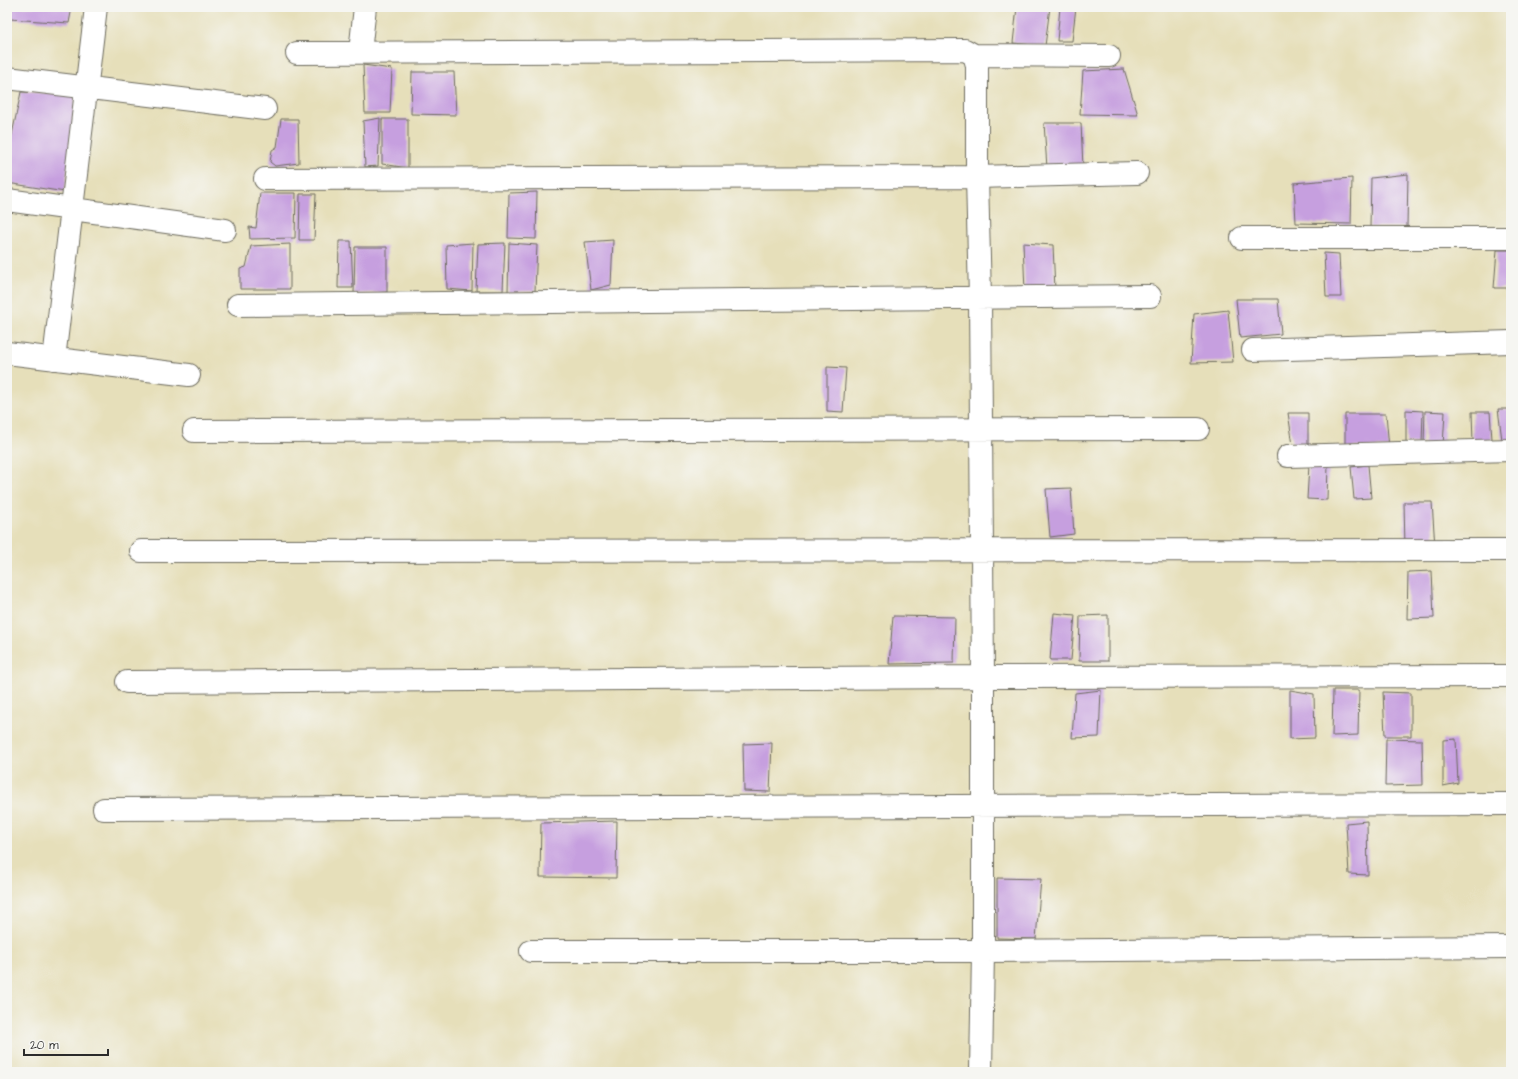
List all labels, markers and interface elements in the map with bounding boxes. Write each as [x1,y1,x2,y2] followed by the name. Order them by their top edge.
[24,1031,108,1057] scale bar
[30,1037,59,1054] text: 20 m

